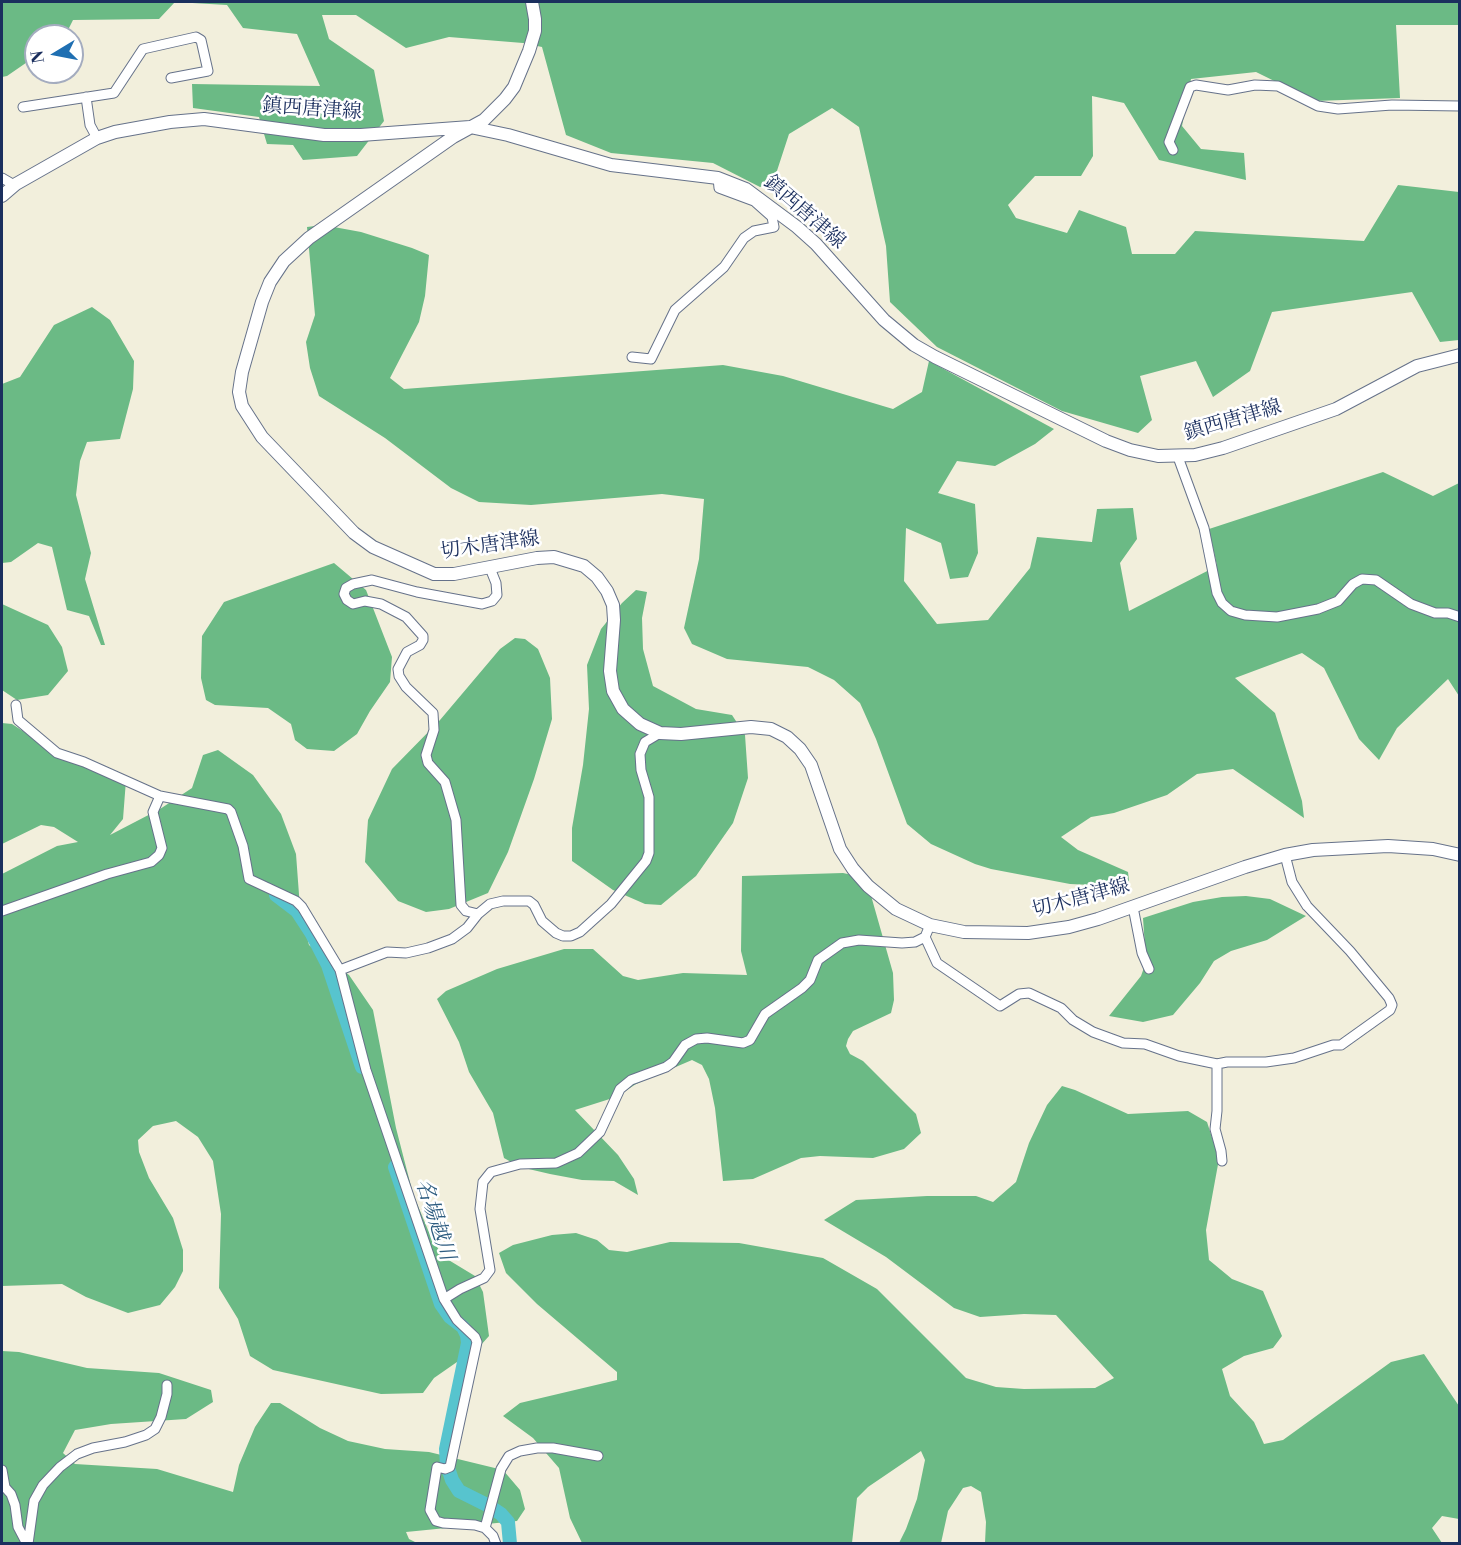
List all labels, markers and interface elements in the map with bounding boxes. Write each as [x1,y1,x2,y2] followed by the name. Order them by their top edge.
[24,24,84,84] north arrow
[27,49,49,65] text: N
[261,95,363,125] street label: 鎮西唐津線
[758,171,850,255] street label: 鎮西唐津線
[1182,396,1284,446] street label: 鎮西唐津線
[439,527,541,565] street label: 切木唐津線
[1030,874,1132,924] street label: 切木唐津線
[409,1176,459,1264] water label: 名場越川

